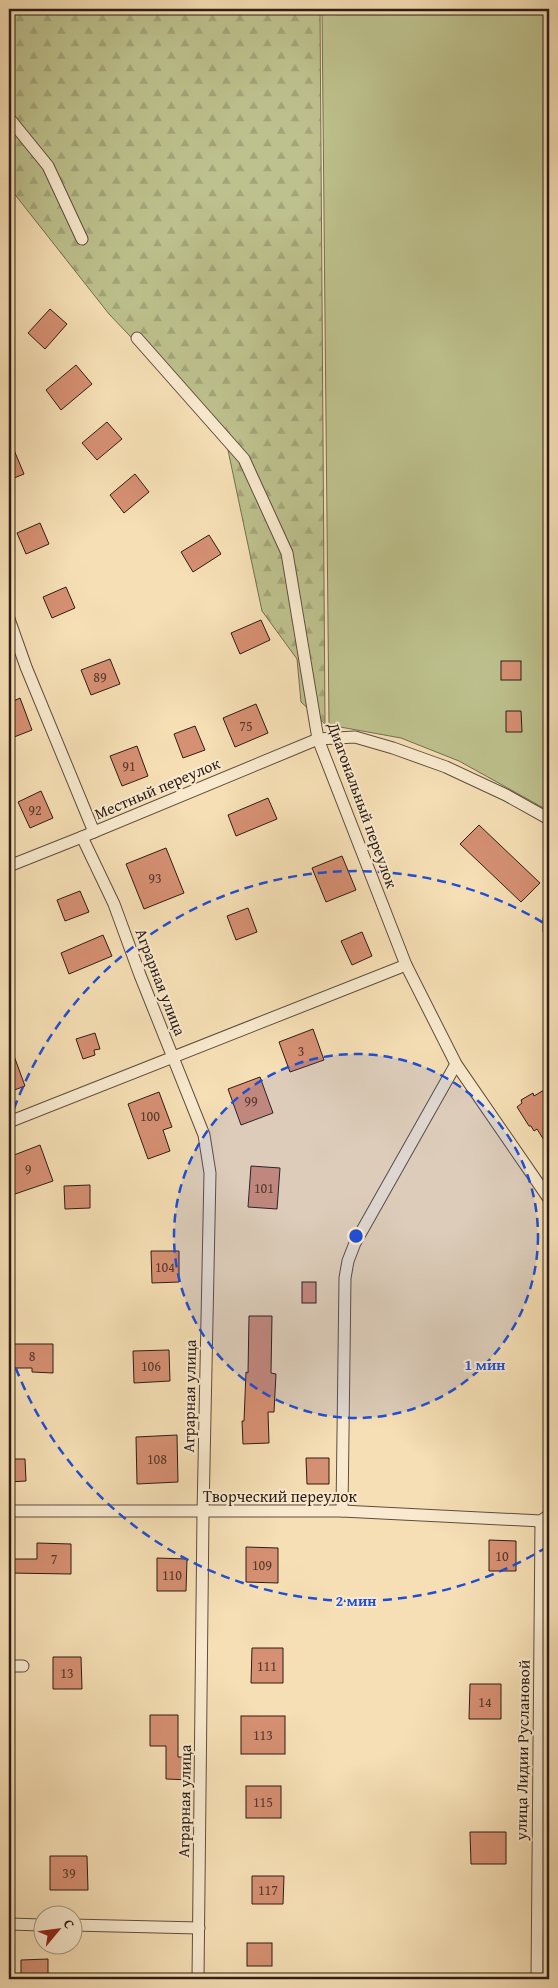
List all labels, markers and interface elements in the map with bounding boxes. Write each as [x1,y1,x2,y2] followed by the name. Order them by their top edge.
[93,667,107,687] house number: 89
[239,716,253,736] house number: 75
[321,718,404,892] street label: Диагональный переулок
[90,750,224,825] street label: Местный переулок
[122,756,136,776] house number: 91
[28,800,42,820] house number: 92
[148,868,162,888] house number: 93
[130,925,193,1039] street label: Аграрная улица
[298,1041,304,1061] house number: 3
[244,1091,258,1111] house number: 99
[140,1106,160,1126] house number: 100
[25,1159,32,1179] house number: 9
[254,1178,274,1198] house number: 101
[347,1227,365,1245] centre of rings
[155,1257,175,1277] house number: 104
[176,1339,202,1453] street label: Аграрная улица
[29,1346,36,1366] house number: 8
[465,1354,506,1375] text: 1 мин
[141,1356,161,1376] house number: 106
[147,1449,167,1469] house number: 108
[203,1484,358,1508] street label: Творческий переулок
[495,1546,509,1566] house number: 10
[51,1549,58,1569] house number: 7
[252,1555,272,1575] house number: 109
[162,1565,182,1585] house number: 110
[336,1590,377,1611] text: 2 мин
[257,1656,277,1676] house number: 111
[508,1659,536,1842] street label: улица Лидии Руслановой
[60,1663,74,1683] house number: 13
[478,1692,492,1712] house number: 14
[253,1725,273,1745] house number: 113
[171,1744,197,1858] street label: Аграрная улица
[253,1792,273,1812] house number: 115
[62,1863,76,1883] house number: 39
[258,1880,278,1900] house number: 117
[32,1906,82,1956] north arrow
[59,1915,80,1932] text: С

